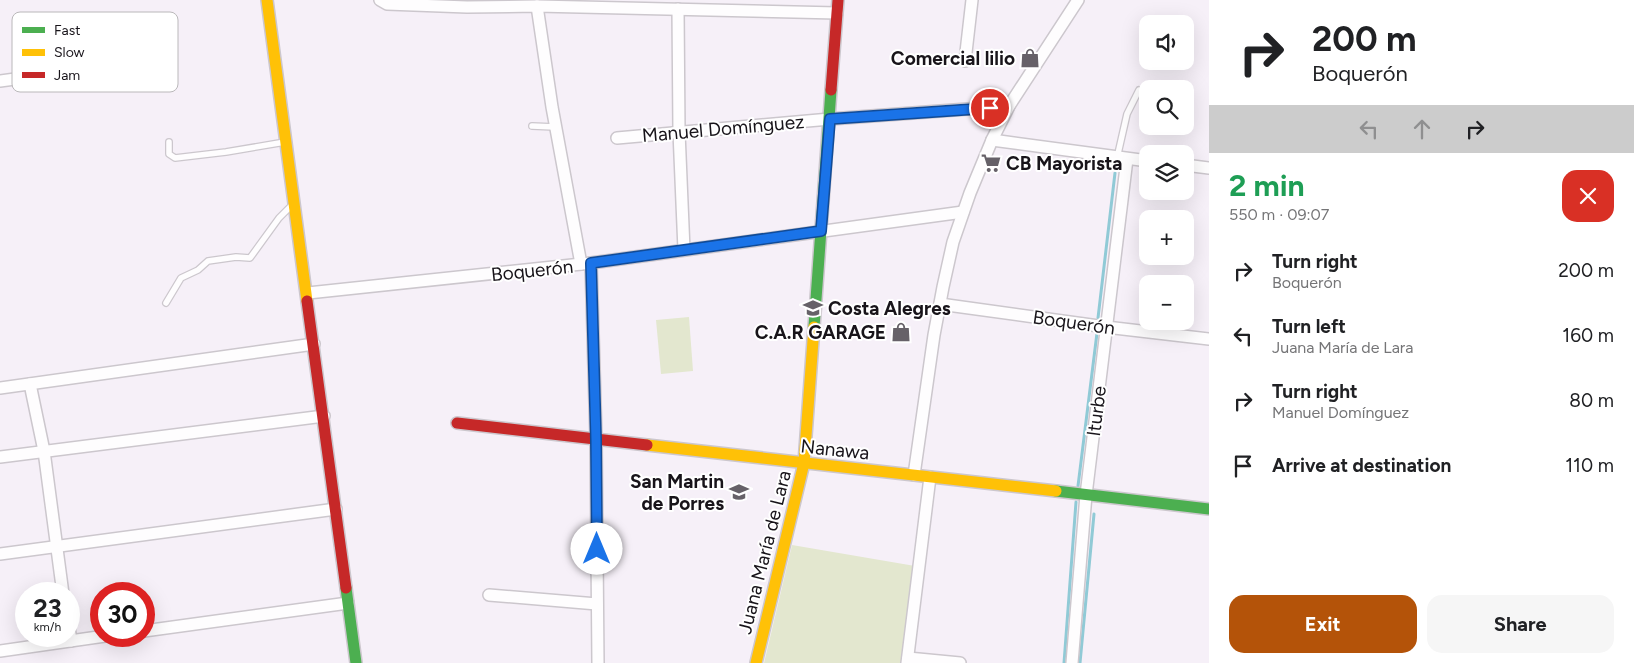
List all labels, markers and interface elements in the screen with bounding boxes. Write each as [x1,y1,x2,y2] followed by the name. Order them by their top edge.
[12,12,178,92] legend
[1139,15,1194,330] map controls
[1139,15,1194,70] button: sound
[1312,18,1416,60] text: 200 m
[1229,20,1294,85] icon: right
[54,22,80,39] text: Fast
[54,44,85,61] text: Slow
[891,47,1015,70] place label: Comercial lilio
[1019,47,1041,69] shop icon: Comercial lilio
[1312,60,1408,87] text: Boquerón
[54,67,80,84] text: Jam
[1139,80,1194,135] button: search
[969,87,1011,129] pin
[976,94,1004,122] icon: arrive
[641,110,805,147] street label: Manuel Domínguez
[1355,115,1383,143] icon: left
[1408,115,1436,143] icon: ahead
[1461,115,1489,143] icon: right
[1139,145,1194,200] button: layers
[980,152,1002,174] supermarket icon: CB Mayorista
[1006,152,1122,175] place label: CB Mayorista
[1229,167,1305,204] text: 2 min
[1562,170,1614,222] button: close
[1229,205,1329,224] text: 550 m · 09:07
[1139,210,1194,265] button: +
[1272,250,1358,273] text: Turn right
[490,255,574,286] street label: Boquerón
[1229,257,1257,285] icon: right
[1558,259,1614,282] text: 200 m
[1272,273,1342,292] text: Boquerón
[1139,275,1194,330] button: −
[802,297,824,319] school or university icon: Costa Alegres
[828,297,951,320] place label: Costa Alegres
[1031,305,1116,340] street label: Boquerón
[1272,315,1346,338] text: Turn left
[755,321,886,344] place label: C.A.R GARAGE
[890,321,912,343] shop icon: C.A.R GARAGE
[1229,322,1257,350] icon: left
[1562,324,1614,347] text: 160 m
[1272,338,1413,357] text: Juana María de Lara
[1272,380,1358,403] text: Turn right
[1082,384,1111,438] street label: Iturbe
[1229,387,1257,415] icon: right
[1569,389,1614,412] text: 80 m
[1272,403,1409,422] text: Manuel Domínguez
[799,434,870,465] street label: Nanawa
[1229,452,1257,480] icon: arrive
[1272,454,1451,477] text: Arrive at destination
[1565,454,1614,477] text: 110 m
[733,468,796,636] street label: Juana María de Lara
[630,470,724,515] place label: San Martin de Porres
[728,481,750,503] school or university icon: San Martin de Porres
[570,522,622,574] position arrow
[90,582,155,647] speed limit sign: 30
[33,593,62,623] text: 23
[1229,595,1417,653] button: Exit
[1427,595,1614,653] button: Share
[34,620,61,634] text: km/h

